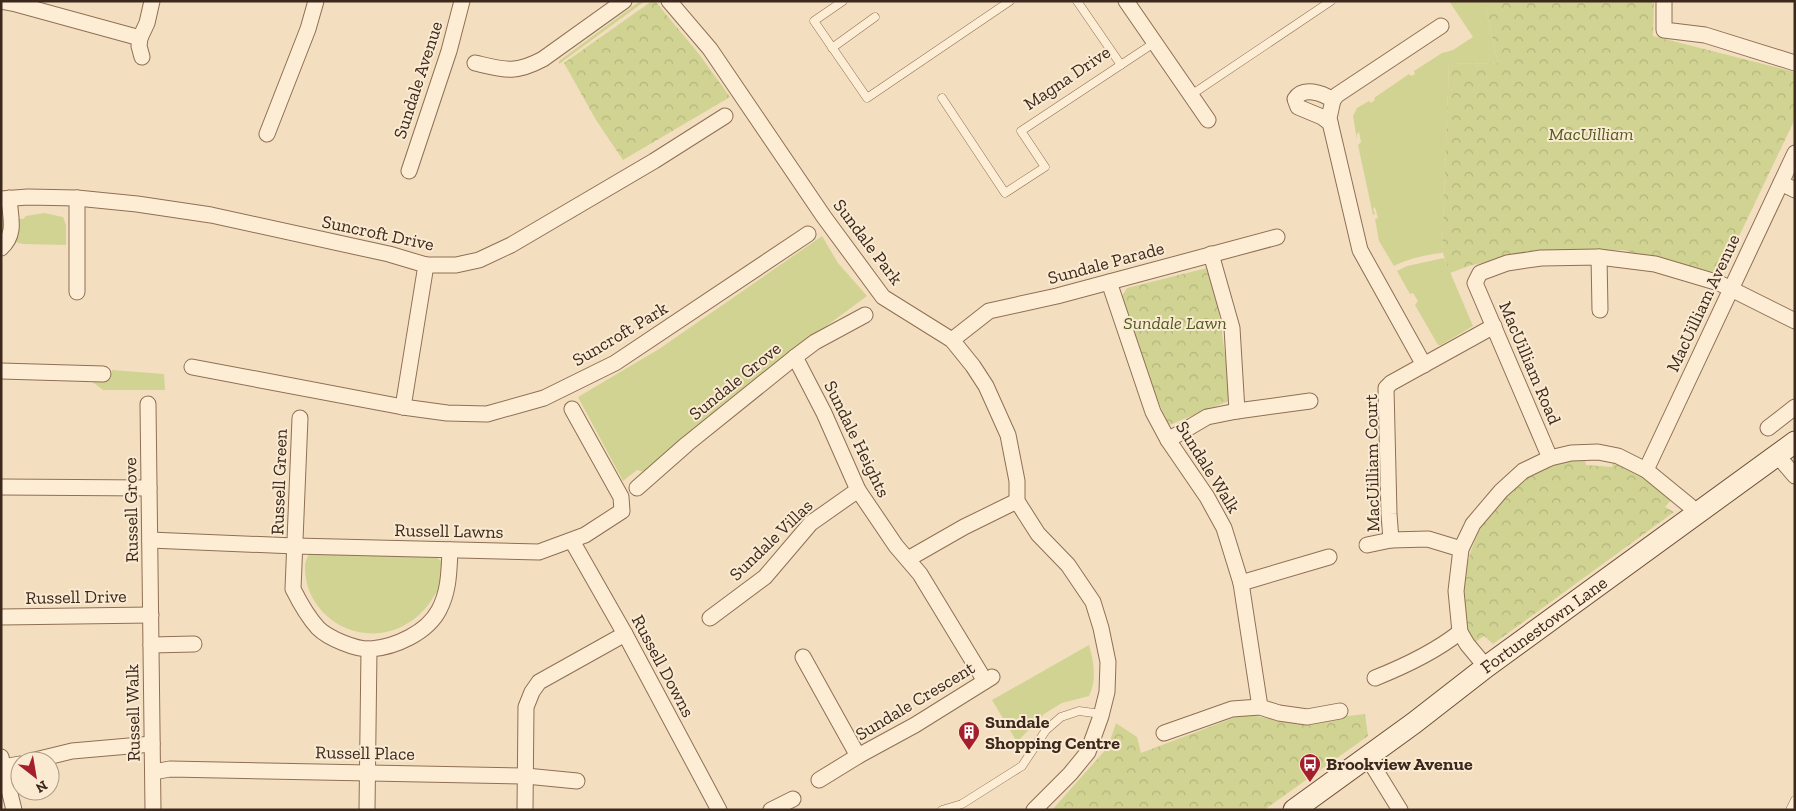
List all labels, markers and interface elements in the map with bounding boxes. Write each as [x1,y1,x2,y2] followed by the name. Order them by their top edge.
[389,18,447,142] street label: Sundale Avenue
[1020,41,1114,115] street label: Magna Drive
[1549,123,1633,145] park label: MacUilliam
[829,195,908,290] street label: Sundale Park
[320,210,436,256] street label: Suncroft Drive
[1661,231,1745,375] street label: MacUilliam Avenue
[1045,237,1167,289] street label: Sundale Parade
[568,297,672,371] street label: Suncroft Park
[1494,298,1566,428] street label: MacUilliam Road
[1123,312,1227,334] park label: Sundale Lawn
[684,337,786,425] street label: Sundale Grove
[819,377,895,501] street label: Sundale Heights
[1360,394,1384,532] street label: MacUilliam Court
[1171,417,1245,518] street label: Sundale Walk
[266,428,292,536] street label: Russell Green
[119,457,143,563] street label: Russell Grove
[725,495,817,585] street label: Sundale Villas
[394,519,504,543] street label: Russell Lawns
[1476,571,1611,678] street label: Fortunestown Lane
[25,585,127,609] street label: Russell Drive
[627,611,699,721] street label: Russell Downs
[851,657,979,745] street label: Sundale Crescent
[121,664,145,762] street label: Russell Walk
[985,711,1120,754] place label: Sundale Shopping Centre
[957,720,981,751] building icon: Sundale Shopping Centre
[315,741,415,765] street label: Russell Place
[10,751,60,801] north arrow
[1298,752,1322,783] bus stop icon: Brookview Avenue
[1326,753,1473,775] place label: Brookview Avenue
[32,777,50,797] text: N

